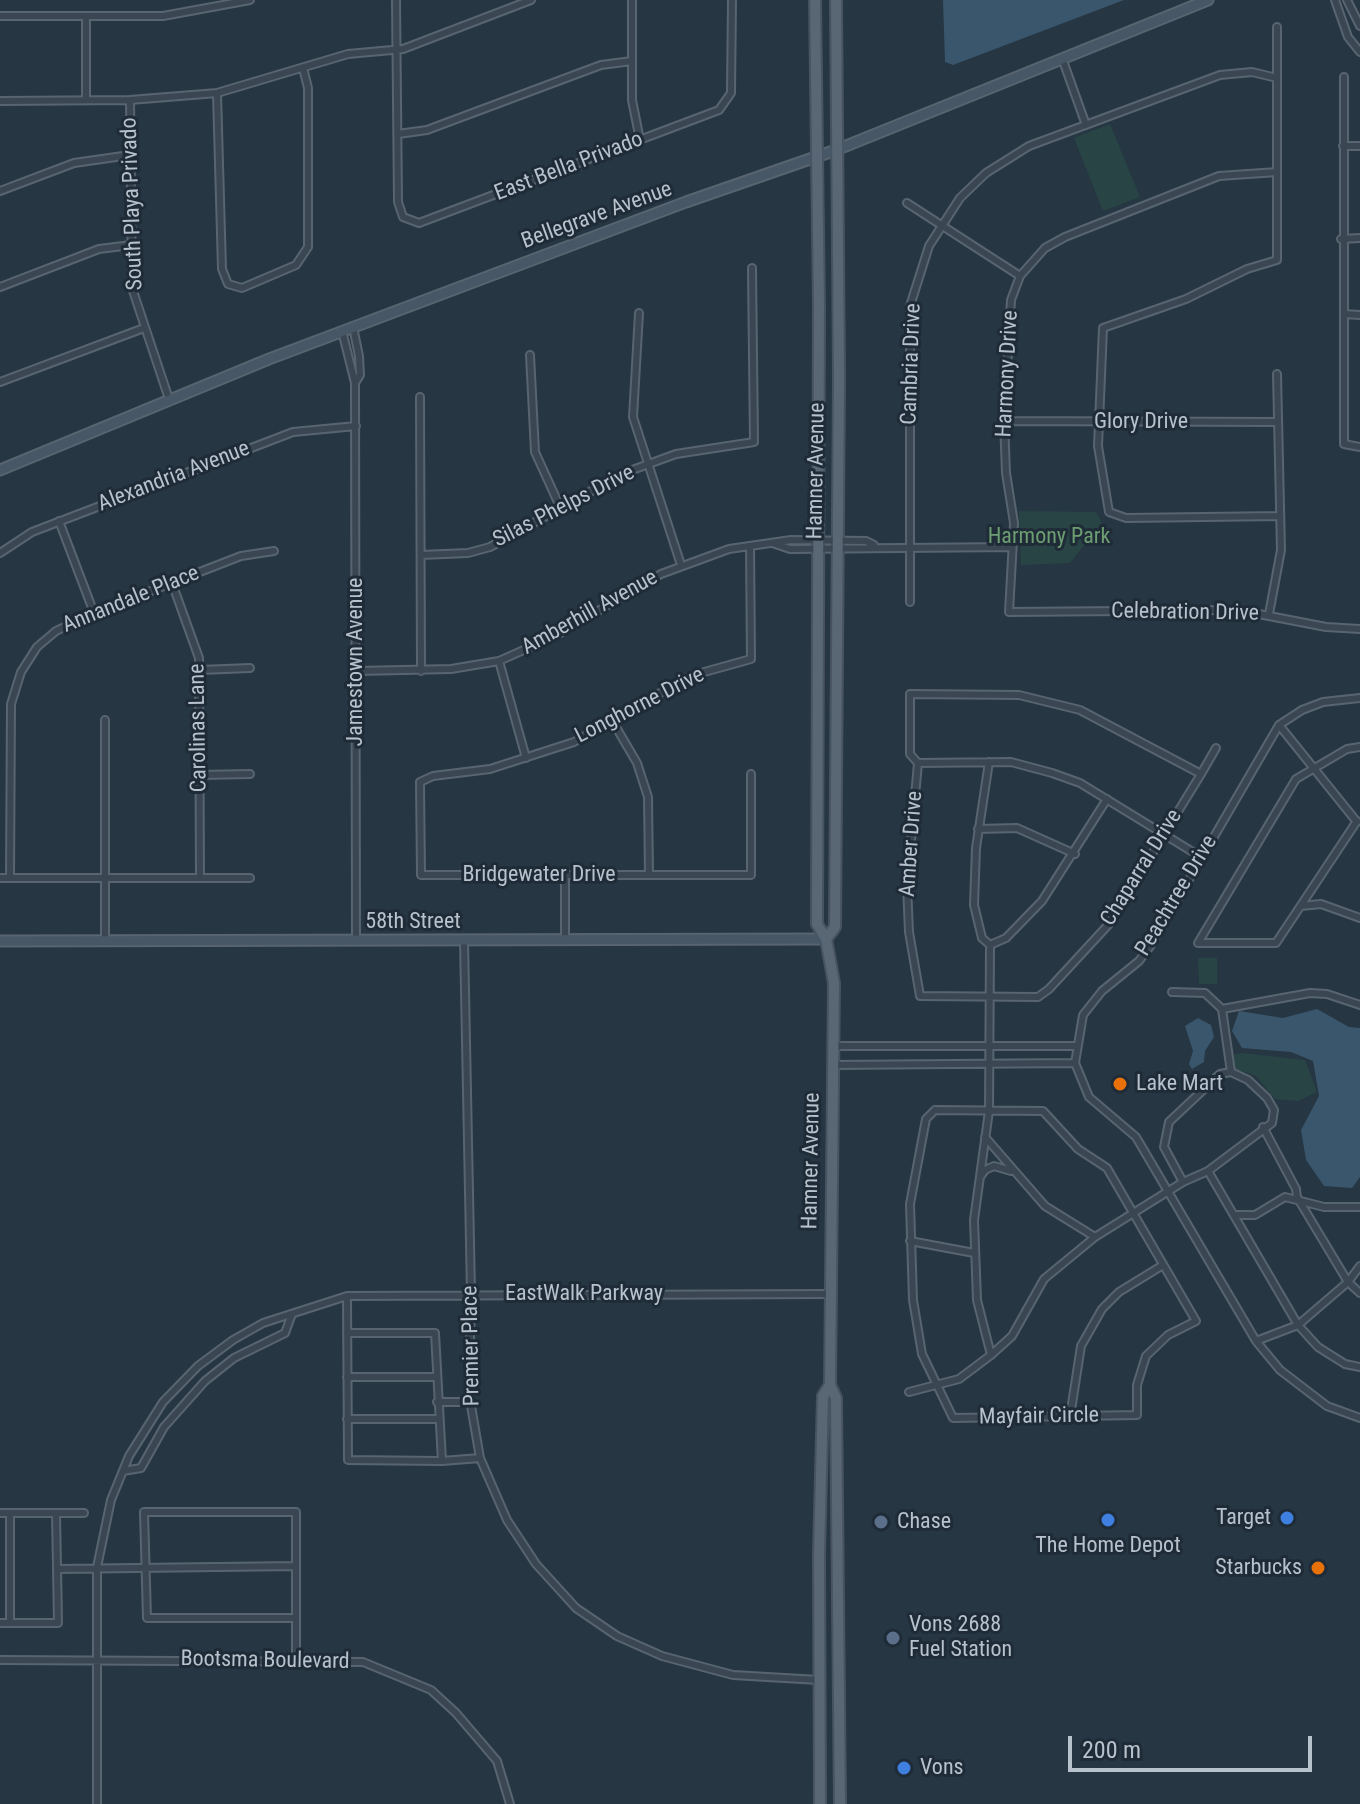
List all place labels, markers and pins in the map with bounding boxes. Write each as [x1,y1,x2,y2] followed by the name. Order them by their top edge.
[1136,1071,1223,1097] place label: Lake Mart
[1111,1075,1129,1093] marker: Lake Mart
[1216,1505,1271,1531] place label: Target
[897,1509,951,1535] place label: Chase
[1278,1509,1296,1527] marker: Target
[1099,1511,1117,1529] marker: The Home Depot
[872,1513,890,1531] marker: Chase
[1035,1533,1181,1559] place label: The Home Depot
[1215,1555,1302,1581] place label: Starbucks
[1309,1559,1327,1577] marker: Starbucks
[909,1612,1012,1664] place label: Vons 2688 Fuel Station
[884,1629,902,1647] marker: Vons 2688 Fuel Station
[920,1755,964,1781] place label: Vons
[895,1759,913,1777] marker: Vons

